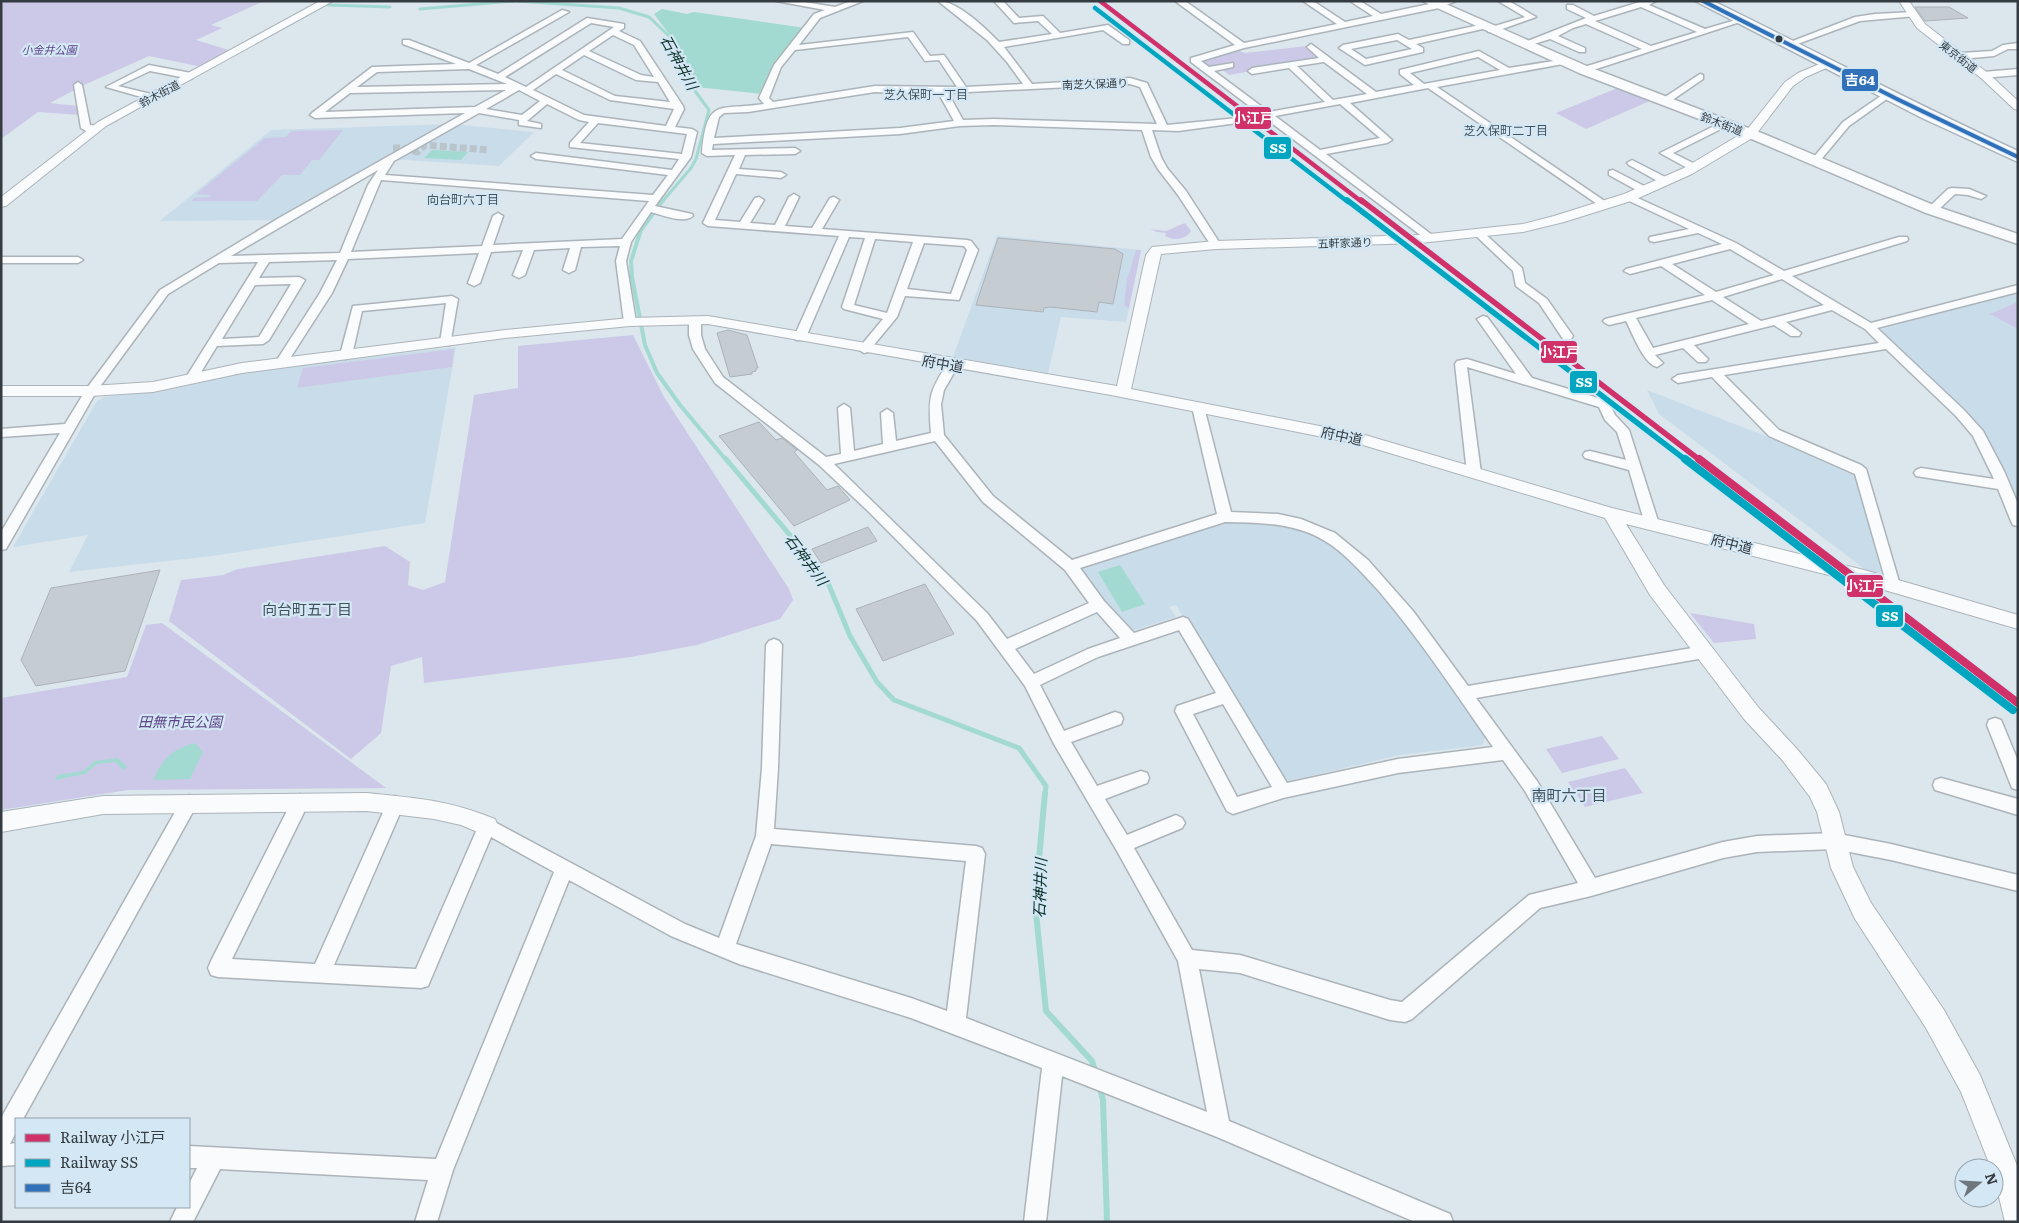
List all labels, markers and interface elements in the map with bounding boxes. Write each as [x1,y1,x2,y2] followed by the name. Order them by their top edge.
[655,30,706,96] water label: 石神井川
[1774,34,1784,44] unlabelled marker
[1937,36,1981,76] street label: 東京街道
[22,41,78,57] park label: 小金井公園
[1841,68,1879,92] line badge: 吉64
[1845,69,1876,89] text: 吉64
[1062,74,1128,92] street label: 南芝久保通り
[136,76,182,110] street label: 鈴木街道
[884,85,968,103] district label: 芝久保町一丁目
[1234,106,1272,130] line badge: 小江戸
[1232,107,1274,127] text: 小江戸
[1699,108,1745,138] street label: 鈴木街道
[1464,121,1548,139] district label: 芝久保町二丁目
[1263,136,1292,160] line badge: SS
[1269,137,1287,157] text: SS
[427,190,499,208] district label: 向台町六丁目
[1317,233,1373,251] street label: 五軒家通り
[1540,340,1578,364] line badge: 小江戸
[1538,341,1580,361] text: 小江戸
[921,350,965,376] street label: 府中道
[1569,370,1598,394] line badge: SS
[1575,371,1593,391] text: SS
[1319,421,1365,449] street label: 府中道
[780,528,835,591] water label: 石神井川
[1709,528,1755,558] street label: 府中道
[1846,574,1884,598] line badge: 小江戸
[1844,575,1886,595] text: 小江戸
[262,597,352,620] district label: 向台町五丁目
[1875,604,1904,628] line badge: SS
[1881,605,1899,625] text: SS
[138,711,224,731] park label: 田無市民公園
[1531,783,1607,806] district label: 南町六丁目
[1026,856,1052,918] water label: 石神井川
[15,1118,190,1208] legend
[60,1125,165,1148] text: Railway 小江戸
[60,1150,138,1173] text: Railway SS
[1954,1158,2004,1208] north arrow
[1981,1170,2004,1188] text: N
[60,1175,91,1198] text: 吉64

